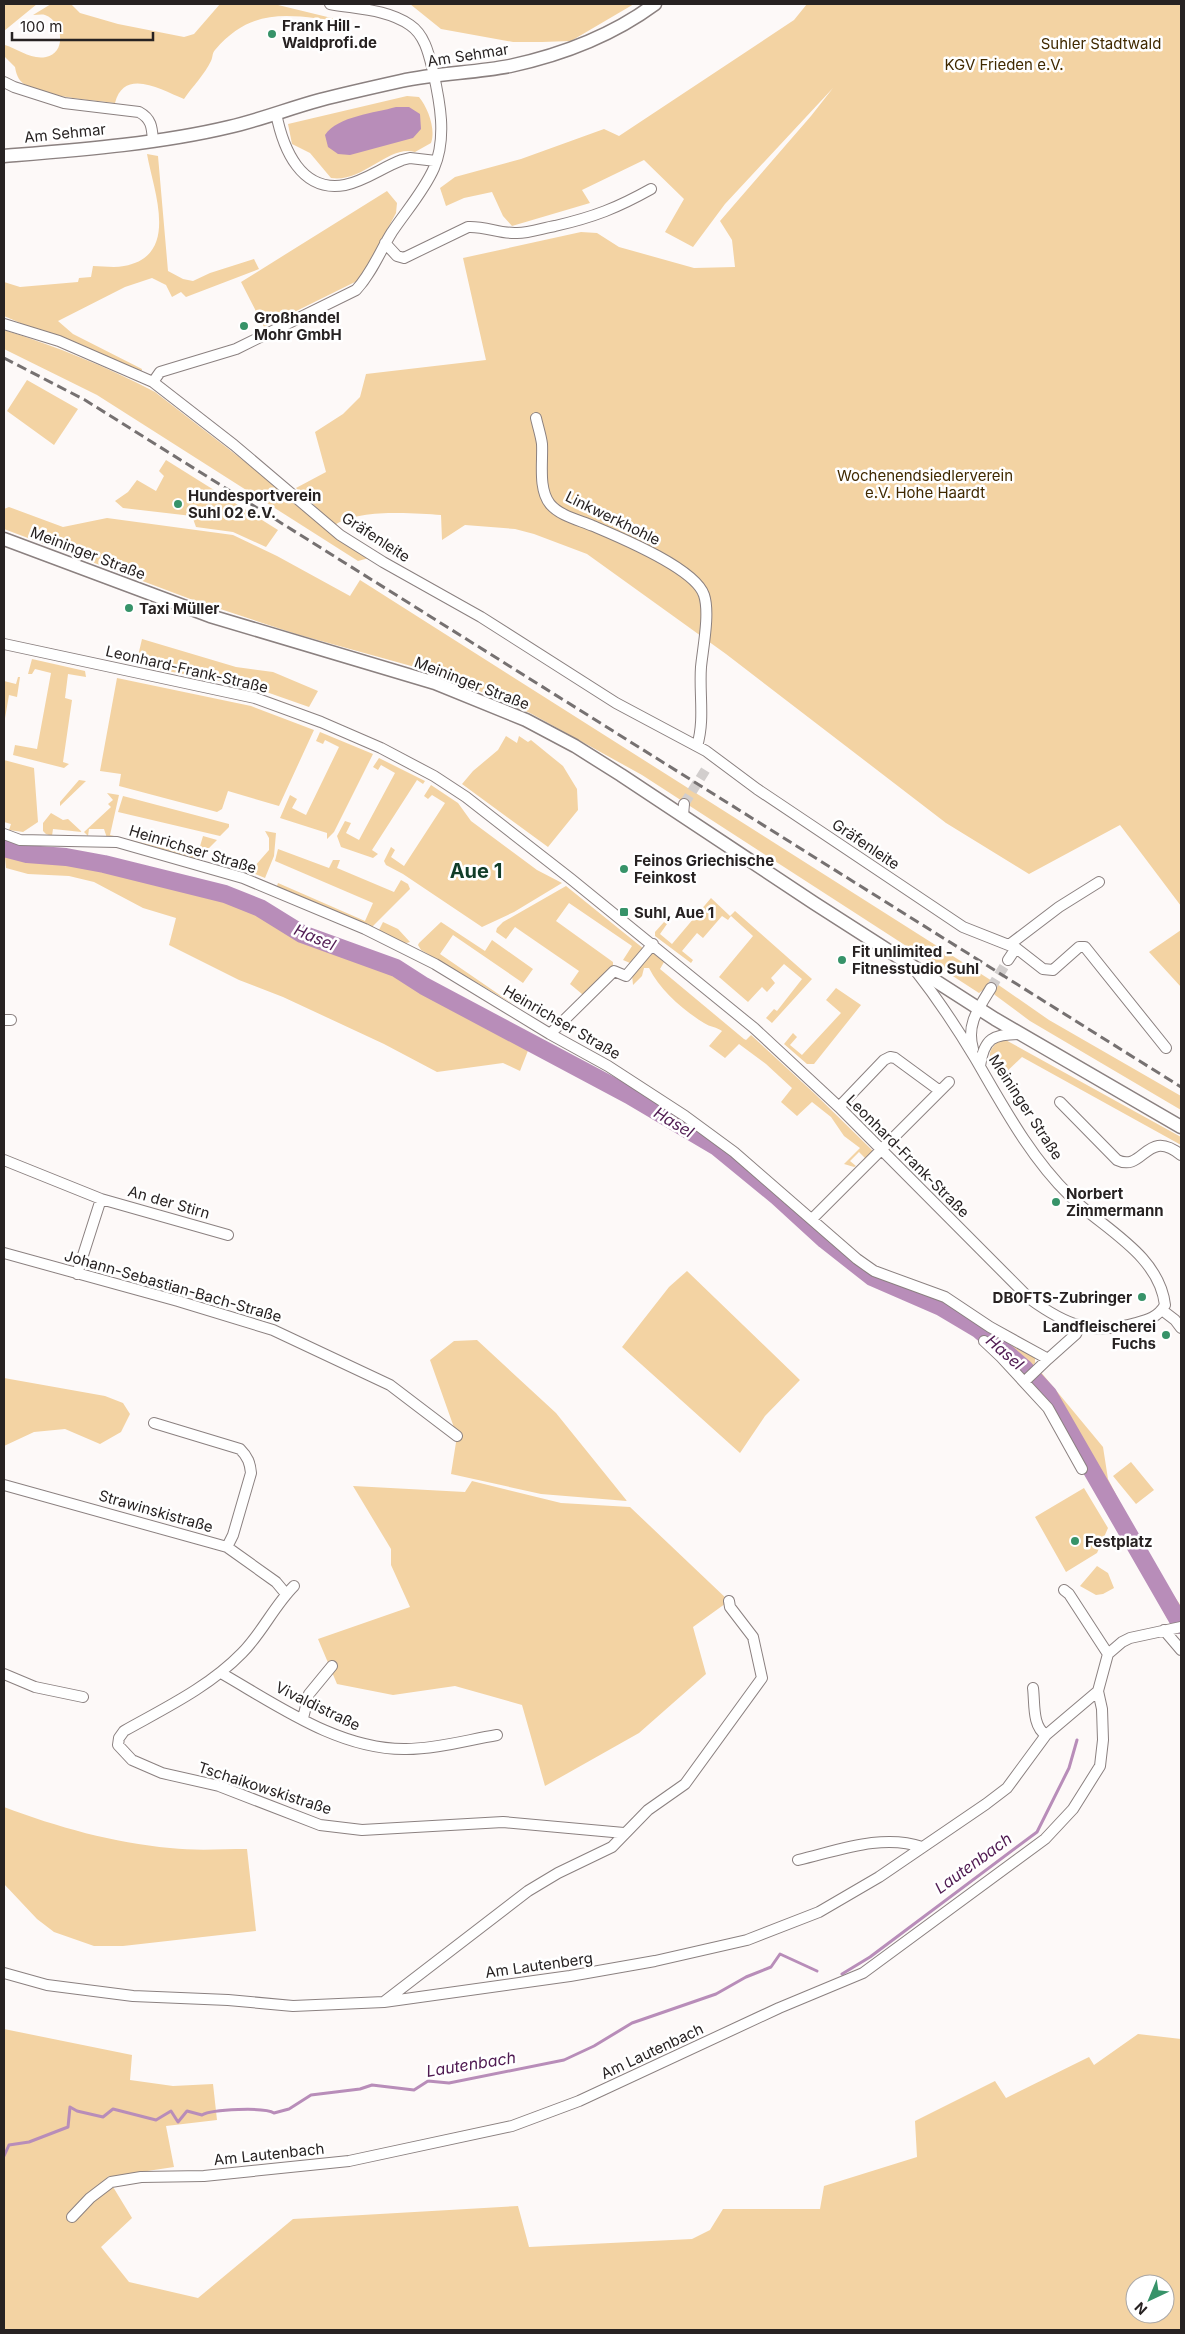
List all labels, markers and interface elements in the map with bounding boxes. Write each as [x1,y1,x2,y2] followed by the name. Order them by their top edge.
[12,10,154,42] scale bar
[282,16,377,52] place label: Frank Hill - Waldprofi.de
[20,17,62,36] text: 100 m
[266,28,278,40] marker: Frank Hill - Waldprofi.de
[1041,34,1161,53] park label: Suhler Stadtwald
[426,39,510,71] street label: Am Sehmar
[945,55,1063,74] park label: KGV Frieden e.V.
[23,119,107,147] street label: Am Sehmar
[254,308,342,344] place label: Großhandel Mohr GmbH
[238,320,250,332] marker: Großhandel Mohr GmbH
[837,466,1013,502] park label: Wochenendsiedlerverein e.V. Hohe Haardt
[188,486,321,522] place label: Hundesportverein Suhl 02 e.V.
[562,487,664,549] street label: Linkwerkhohle
[172,498,184,510] marker: Hundesportverein Suhl 02 e.V.
[338,508,414,566] street label: Gräfenleite
[28,522,148,584] street label: Meininger Straße
[139,599,219,618] place label: Taxi Müller
[123,602,135,614] marker: Taxi Müller
[104,641,270,697] street label: Leonhard-Frank-Straße
[412,652,532,714] street label: Meininger Straße
[829,814,903,874] street label: Gräfenleite
[127,821,259,877] street label: Heinrichser Straße
[634,851,774,887] place label: Feinos Griechische Feinkost
[450,859,502,883] district label: Aue 1
[618,863,630,875] marker: Feinos Griechische Feinkost
[634,903,714,922] place label: Suhl, Aue 1
[618,906,630,918] marker: Suhl, Aue 1
[291,919,339,955] water label: Hasel
[852,942,979,978] place label: Fit unlimited - Fitnesstudio Suhl
[836,954,848,966] marker: Fit unlimited - Fitnesstudio Suhl
[500,981,624,1063] street label: Heinrichser Straße
[985,1051,1067,1163] street label: Meininger Straße
[843,1091,973,1221] street label: Leonhard-Frank-Straße
[650,1102,698,1142] water label: Hasel
[126,1181,212,1223] street label: An der Stirn
[1066,1184,1164,1220] place label: Norbert Zimmermann
[1050,1196,1062,1208] marker: Norbert Zimmermann
[62,1246,284,1326] street label: Johann-Sebastian-Bach-Straße
[993,1288,1132,1307] place label: DB0FTS-Zubringer
[1136,1291,1148,1303] marker: DB0FTS-Zubringer
[1043,1317,1156,1353] place label: Landfleischerei Fuchs
[1160,1329,1172,1341] marker: Landfleischerei Fuchs
[982,1330,1028,1374] water label: Hasel
[97,1486,215,1536] street label: Strawinskistraße
[1085,1532,1153,1551] place label: Festplatz
[1069,1535,1081,1547] marker: Festplatz
[272,1677,364,1735] street label: Vivaldistraße
[196,1757,334,1819] street label: Tschaikowskistraße
[931,1828,1015,1898] water label: Lautenbach
[484,1948,594,1982] street label: Am Lautenberg
[598,2019,706,2083] street label: Am Lautenbach
[425,2047,517,2081] water label: Lautenbach
[213,2139,325,2169] street label: Am Lautenbach
[1125,2274,1175,2324] north arrow
[1131,2299,1150,2319] text: N

